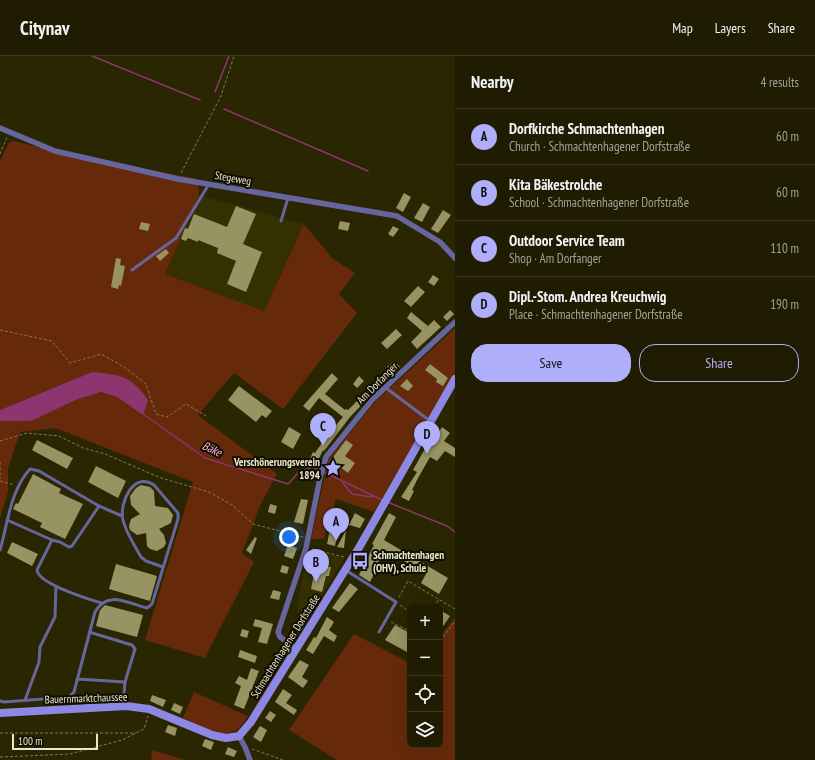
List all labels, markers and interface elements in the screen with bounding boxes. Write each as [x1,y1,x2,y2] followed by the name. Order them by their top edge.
[20,16,70,40] text: Citynav
[672,19,693,37] text: Map
[715,19,746,37] text: Layers
[768,19,795,37] text: Share
[471,71,514,93] text: Nearby
[760,74,799,91] text: 4 results
[509,119,664,138] text: Dorfkirche Schmachtenhagen
[481,128,487,145] text: A
[776,128,799,145] text: 60 m
[509,138,690,155] text: Church · Schmachtenhagener Dorfstraße
[214,168,253,188] street label: Stegeweg
[509,175,603,194] text: Kita Bäkestrolche
[481,184,487,201] text: B
[776,184,799,201] text: 60 m
[509,194,689,211] text: School · Schmachtenhagener Dorfstraße
[509,231,625,250] text: Outdoor Service Team
[481,240,487,257] text: C
[770,240,799,257] text: 110 m
[509,250,602,267] text: Shop · Am Dorfanger
[509,287,666,306] text: Dipl.-Stom. Andrea Kreuchwig
[481,296,487,313] text: D
[770,296,799,313] text: 190 m
[509,306,683,323] text: Place · Schmachtenhagener Dorfstraße
[471,344,631,382] button: Save
[639,344,799,382] button: Share
[353,359,401,407] street label: Am Dorfanger
[310,413,336,446] pin: C
[414,421,440,454] pin: D
[200,438,225,460] water label: Bäke
[233,455,321,482] place label: Verschönerungsverein 1894
[323,458,343,478] place icon: Verschönerungsverein 1894
[323,508,349,541] pin: A
[279,527,299,547] your location
[373,548,444,575] place label: Schmachtenhagen (OHV), Schule
[303,549,329,582] pin: B
[350,551,370,571] bus stop icon: Schmachtenhagen (OHV), Schule
[247,591,323,700] street label: Schmachtenhagener Dorfstraße
[407,604,443,748] map controls
[407,604,443,640] button: +
[407,640,443,676] button: −
[407,676,443,712] button: locate
[44,690,128,706] street label: Bauernmarktchaussee
[407,712,443,748] button: layers
[12,732,98,751] scale bar
[18,734,42,748] text: 100 m

